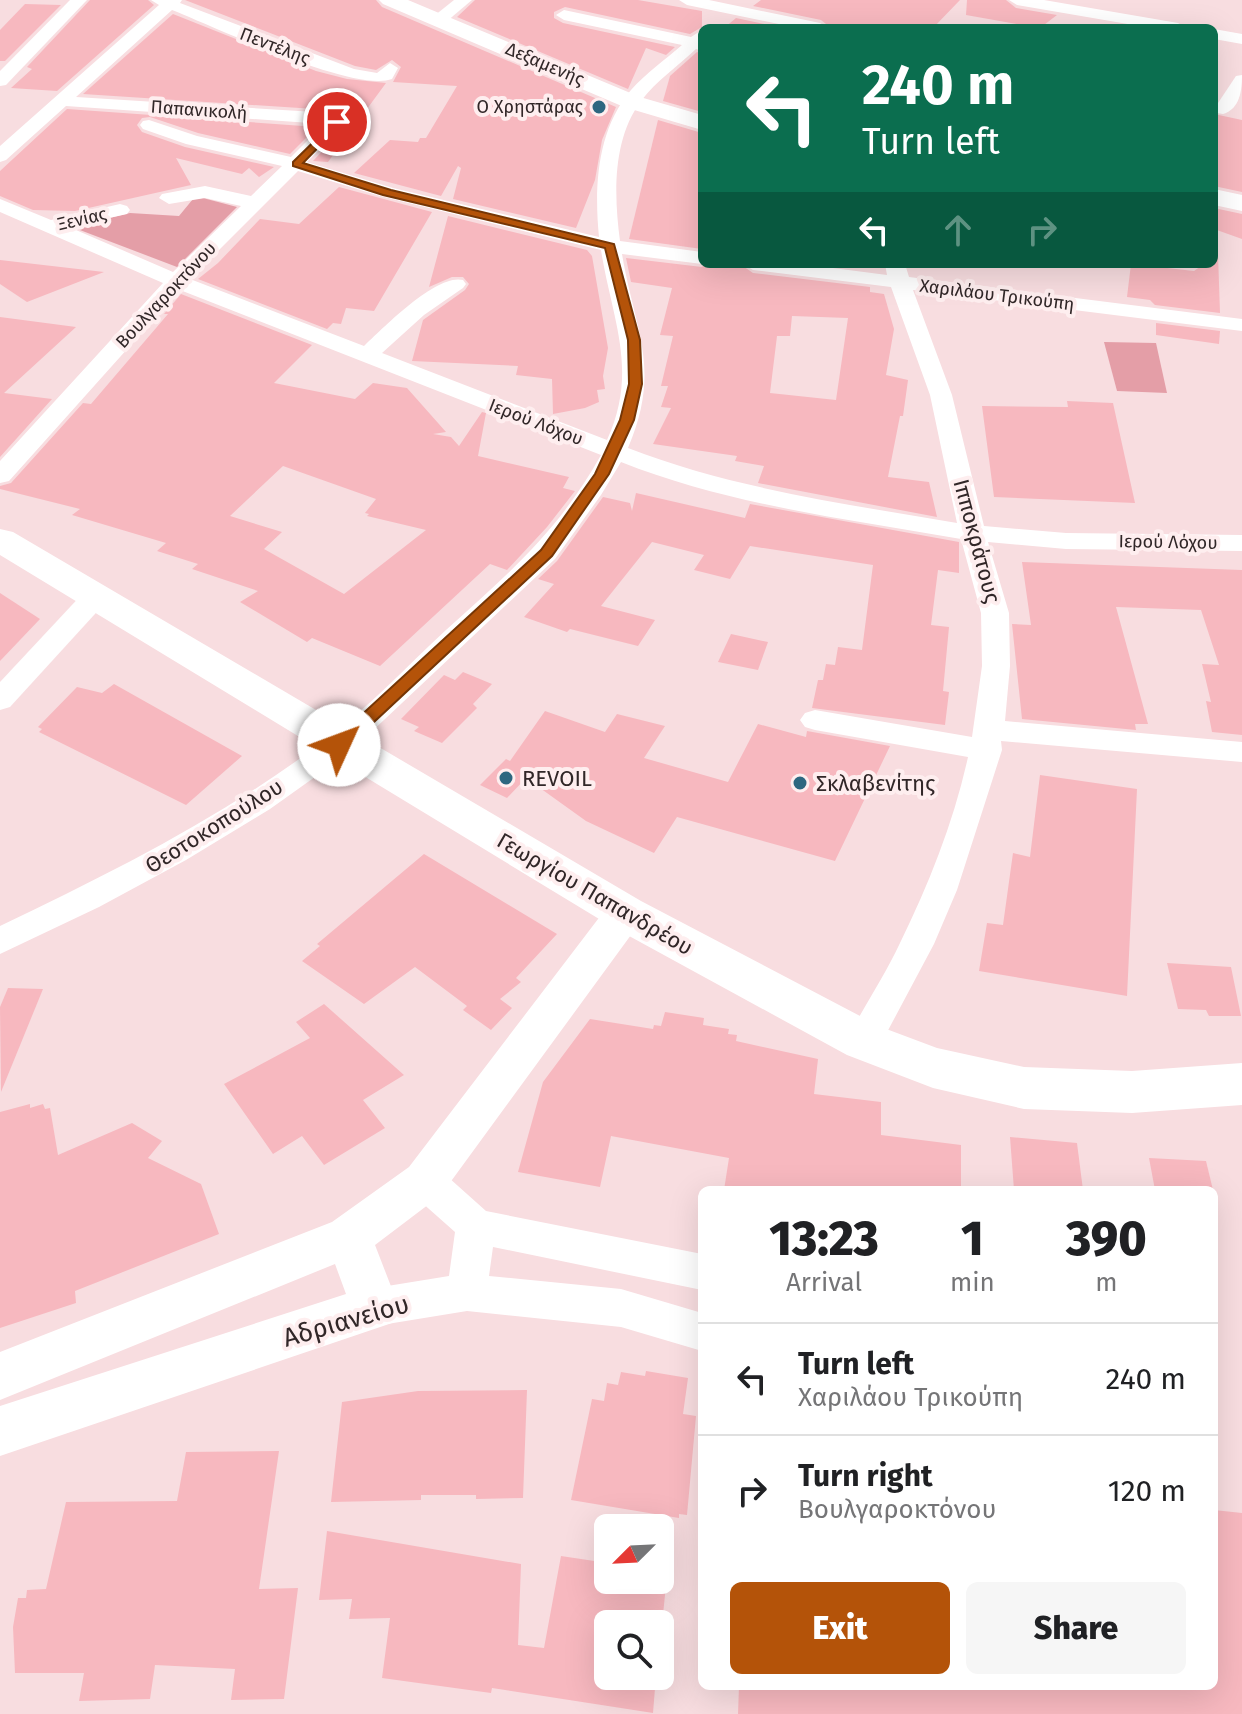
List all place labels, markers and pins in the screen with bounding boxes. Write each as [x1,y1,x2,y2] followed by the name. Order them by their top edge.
[303,88,371,156] pin
[477,96,584,118] place label: Ο Χρηστάρας
[590,98,608,116] marker: Ο Χρηστάρας
[522,765,592,792] place label: REVOIL
[497,769,515,787] marker: REVOIL
[816,770,935,797] place label: Σκλαβενίτης
[791,774,809,792] marker: Σκλαβενίτης

